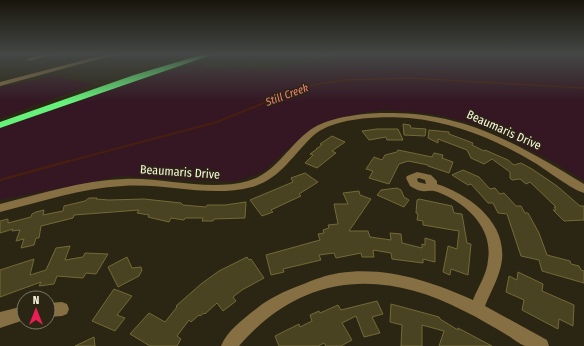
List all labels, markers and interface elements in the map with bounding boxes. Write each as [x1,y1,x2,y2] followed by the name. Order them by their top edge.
[263,81,311,109] water label: Still Creek
[465,107,544,153] street label: Beaumaris Drive
[140,162,221,182] street label: Beaumaris Drive
[16,290,56,330] north arrow
[33,294,39,307] text: N

